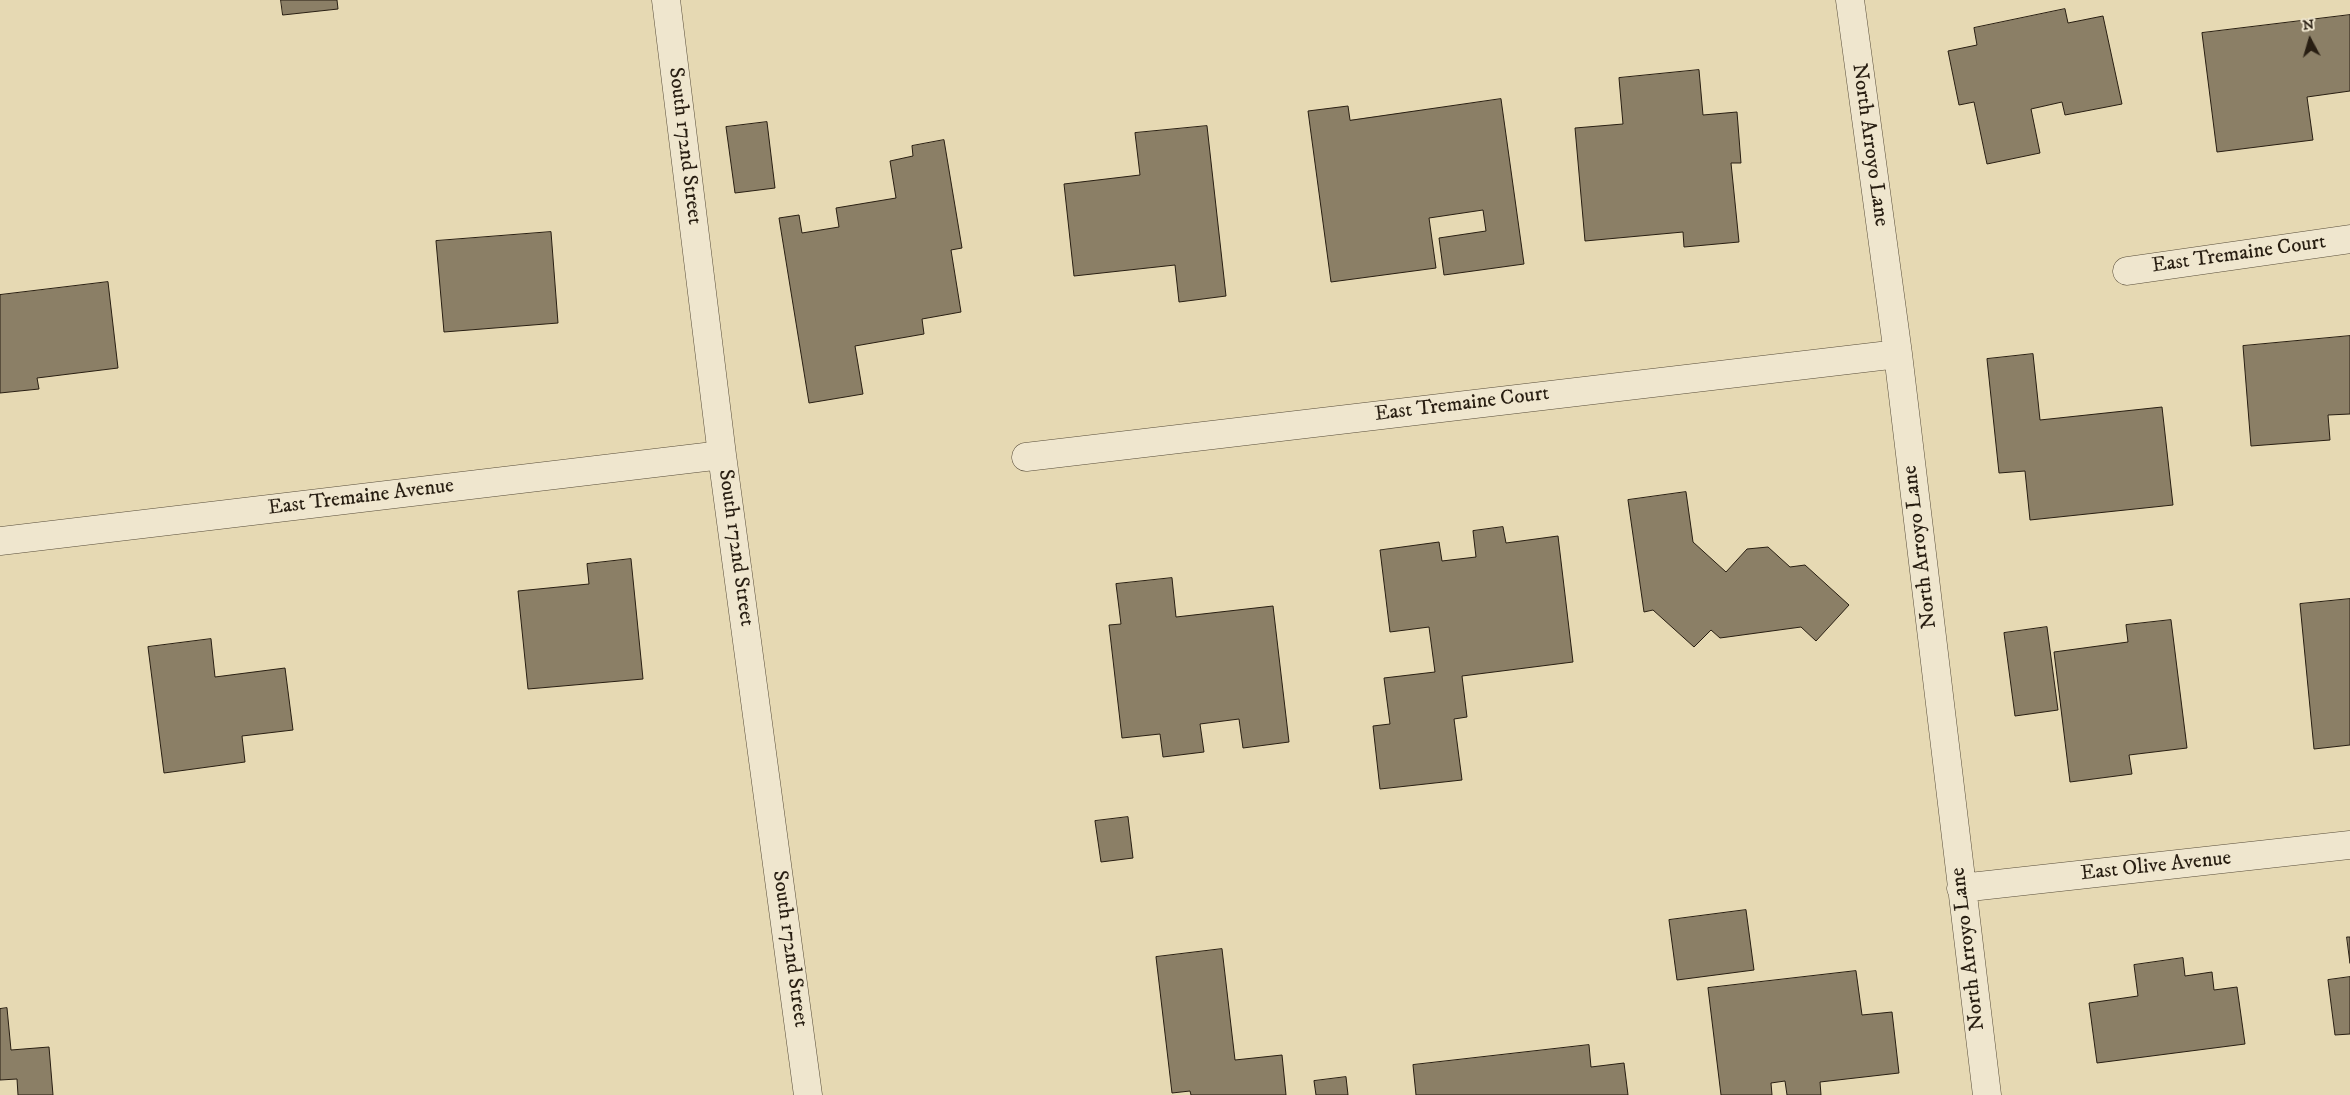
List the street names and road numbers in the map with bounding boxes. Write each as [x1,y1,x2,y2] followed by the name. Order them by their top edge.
[1845,62,1893,228] street label: North Arroyo Lane
[662,66,706,226] street label: South 172nd Street
[2150,230,2328,280] street label: East Tremaine Court
[1373,382,1551,428] street label: East Tremaine Court
[1898,464,1944,630] street label: North Arroyo Lane
[712,468,758,628] street label: South 172nd Street
[267,474,455,522] street label: East Tremaine Avenue
[2079,847,2233,887] street label: East Olive Avenue
[1946,866,1992,1032] street label: North Arroyo Lane
[766,869,812,1029] street label: South 172nd Street

